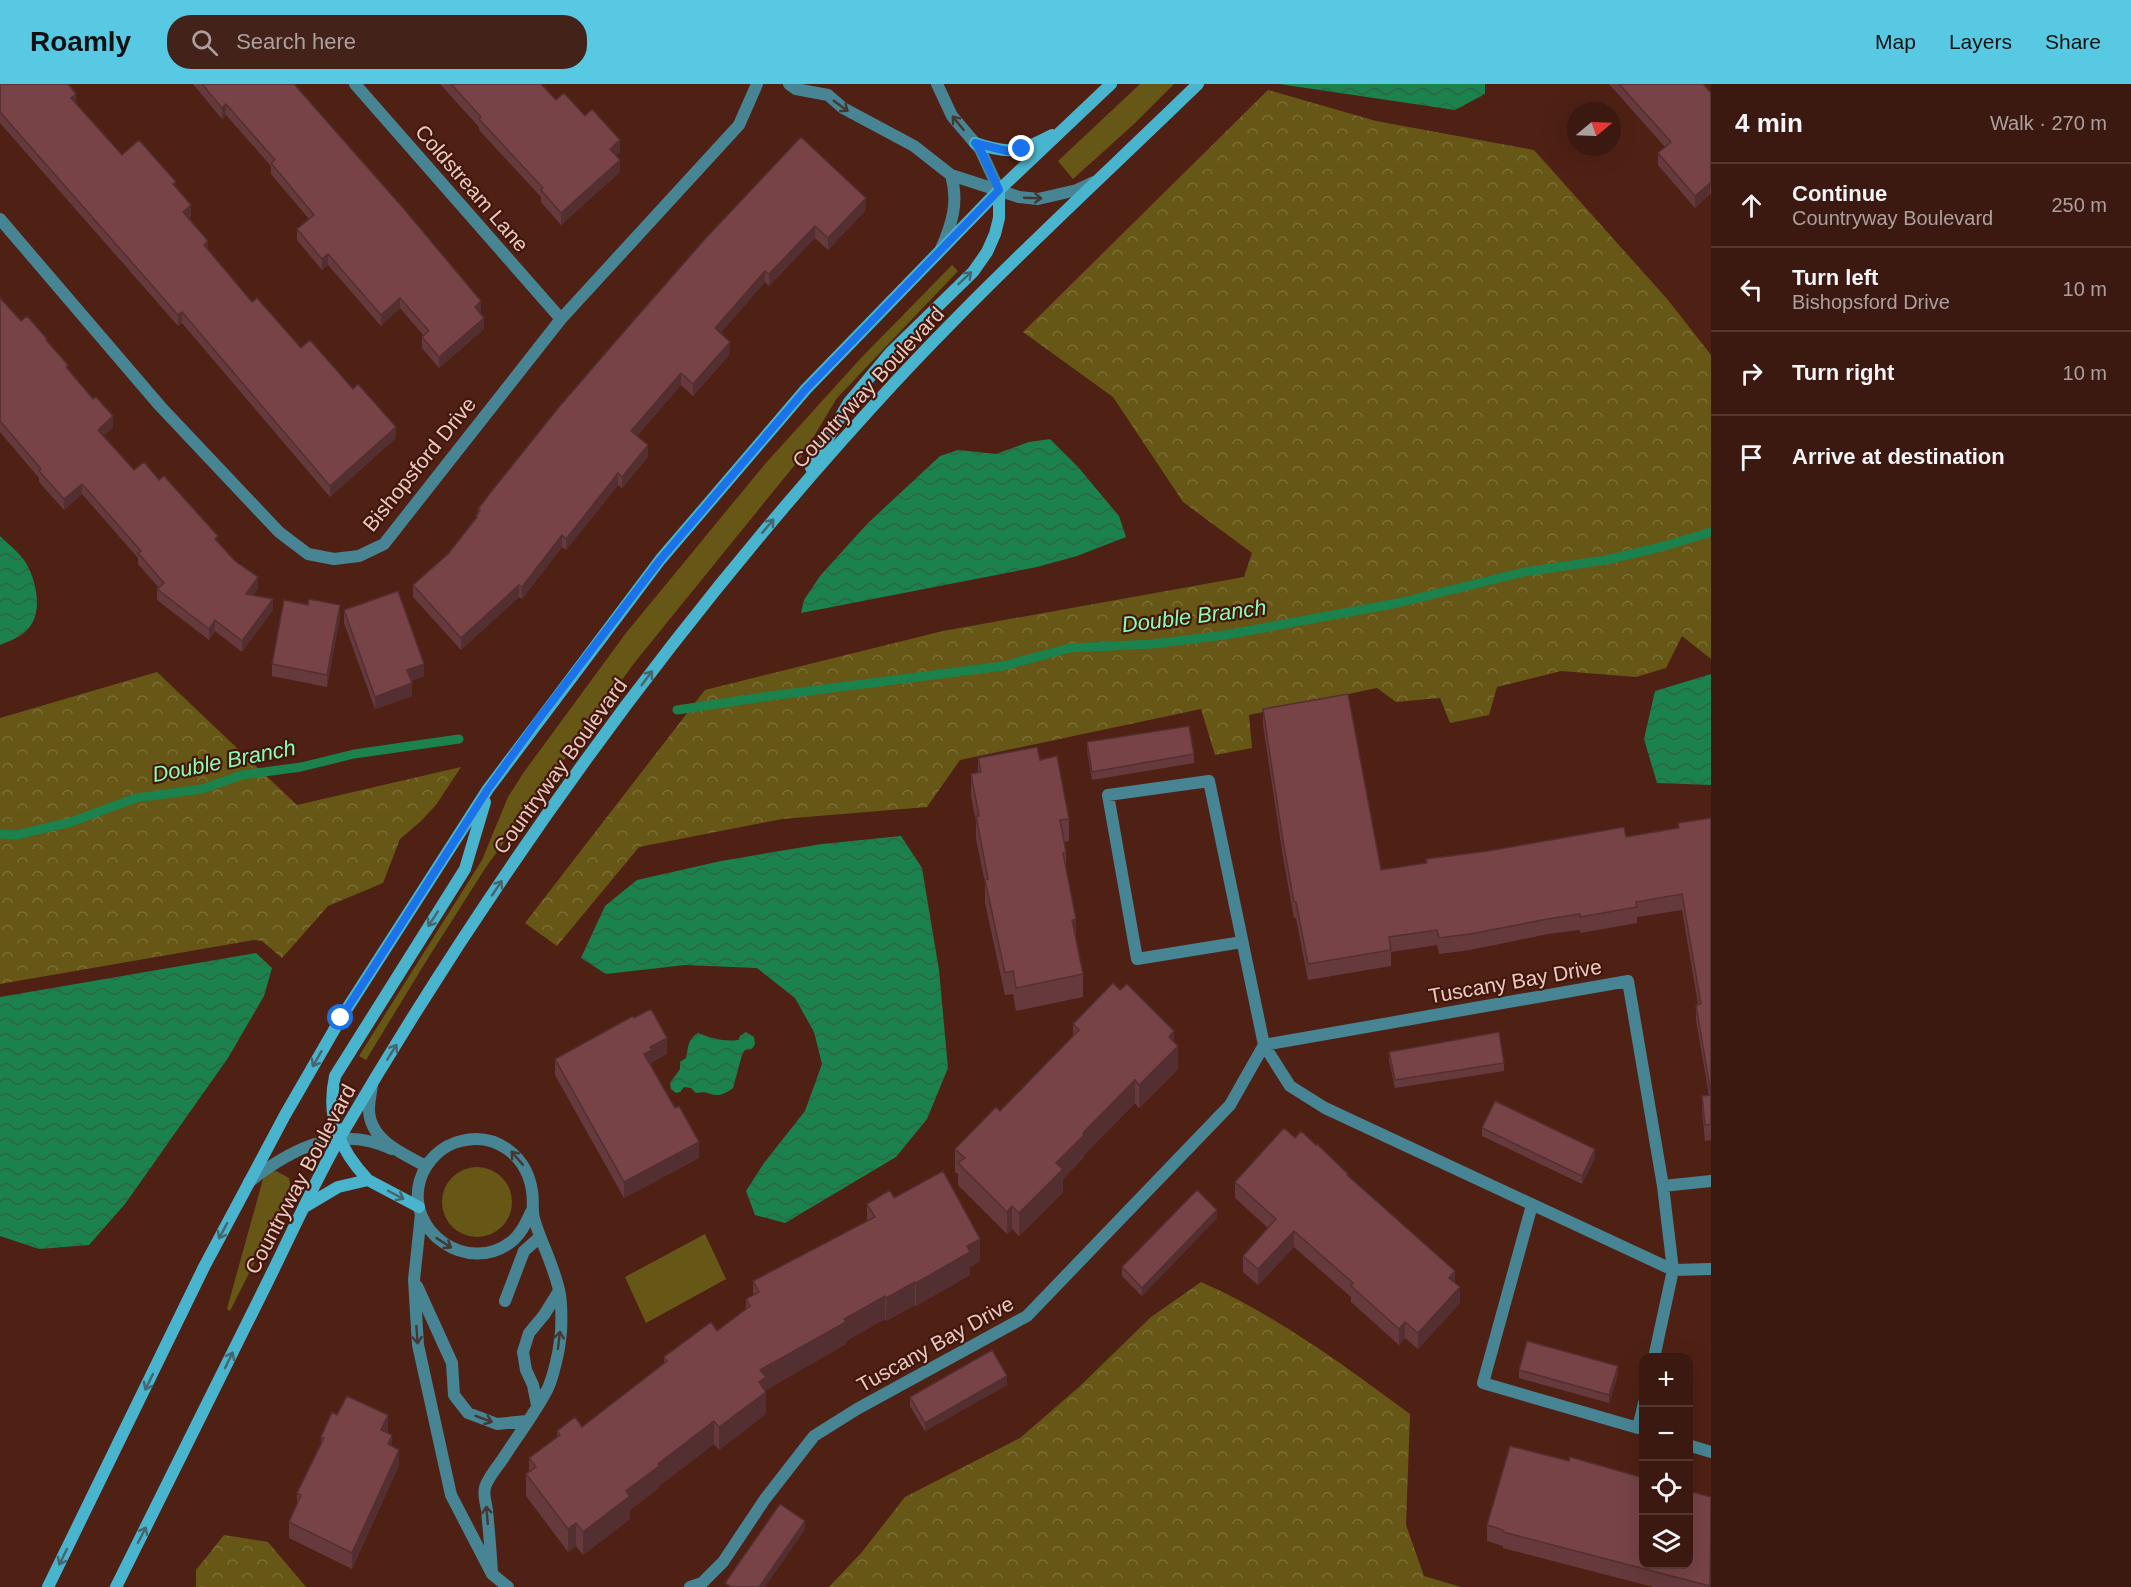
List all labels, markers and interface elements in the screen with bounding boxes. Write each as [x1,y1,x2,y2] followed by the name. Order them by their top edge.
[167,15,587,69] search box
[30,26,131,57] text: Roamly
[188,26,221,59] icon: search
[236,29,356,54] text: Search here
[1875,30,1916,53] text: Map
[1949,30,2012,53] text: Layers
[2045,30,2101,53] text: Share
[833,99,849,112] one-way arrow
[1567,102,1621,156] north arrow
[1735,108,1803,138] text: 4 min
[1990,112,2107,134] text: Walk · 270 m
[952,115,965,131] one-way arrow
[411,120,533,256] street label: Coldstream Lane
[1008,135,1034,161] route end
[1792,181,1887,206] text: Continue
[1735,189,1768,222] icon: ahead
[1023,192,1043,203] one-way arrow
[2051,194,2107,216] text: 250 m
[1792,207,1993,229] text: Countryway Boulevard
[1792,265,1878,290] text: Turn left
[958,271,973,285] one-way arrow
[1735,273,1768,306] icon: left
[2063,278,2107,300] text: 10 m
[1792,291,1950,313] text: Bishopsford Drive
[788,302,948,472] street label: Countryway Boulevard
[1735,357,1768,390] icon: right
[1792,360,1894,385] text: Turn right
[2063,362,2107,384] text: 10 m
[358,392,480,536] street label: Bishopsford Drive
[1735,441,1768,474] icon: arrive
[1792,444,2005,469] text: Arrive at destination
[762,518,775,534] one-way arrow
[1120,595,1268,637] water label: Double Branch
[641,671,654,687] one-way arrow
[489,674,631,858] street label: Countryway Boulevard
[150,735,298,787] water label: Double Branch
[491,880,503,897] one-way arrow
[426,910,438,927] one-way arrow
[1427,954,1603,1008] street label: Tuscany Bay Drive
[327,1004,353,1030] route start
[387,1044,399,1061] one-way arrow
[311,1050,322,1068] one-way arrow
[240,1080,360,1278] street label: Countryway Boulevard
[510,1151,524,1166] one-way arrow
[387,1189,404,1201] one-way arrow
[217,1221,228,1239] one-way arrow
[435,1237,452,1249] one-way arrow
[853,1291,1017,1397] street label: Tuscany Bay Drive
[412,1325,423,1345] one-way arrow
[554,1331,565,1351] one-way arrow
[224,1352,235,1370] one-way arrow
[1639,1353,1693,1569] map controls
[1639,1353,1693,1407] button: +
[142,1372,154,1390] one-way arrow
[1639,1407,1693,1461] button: −
[474,1415,493,1426] one-way arrow
[1639,1461,1693,1515] button: locate
[481,1506,492,1526] one-way arrow
[1639,1515,1693,1569] button: layers
[137,1526,148,1544] one-way arrow
[57,1548,69,1566] one-way arrow

